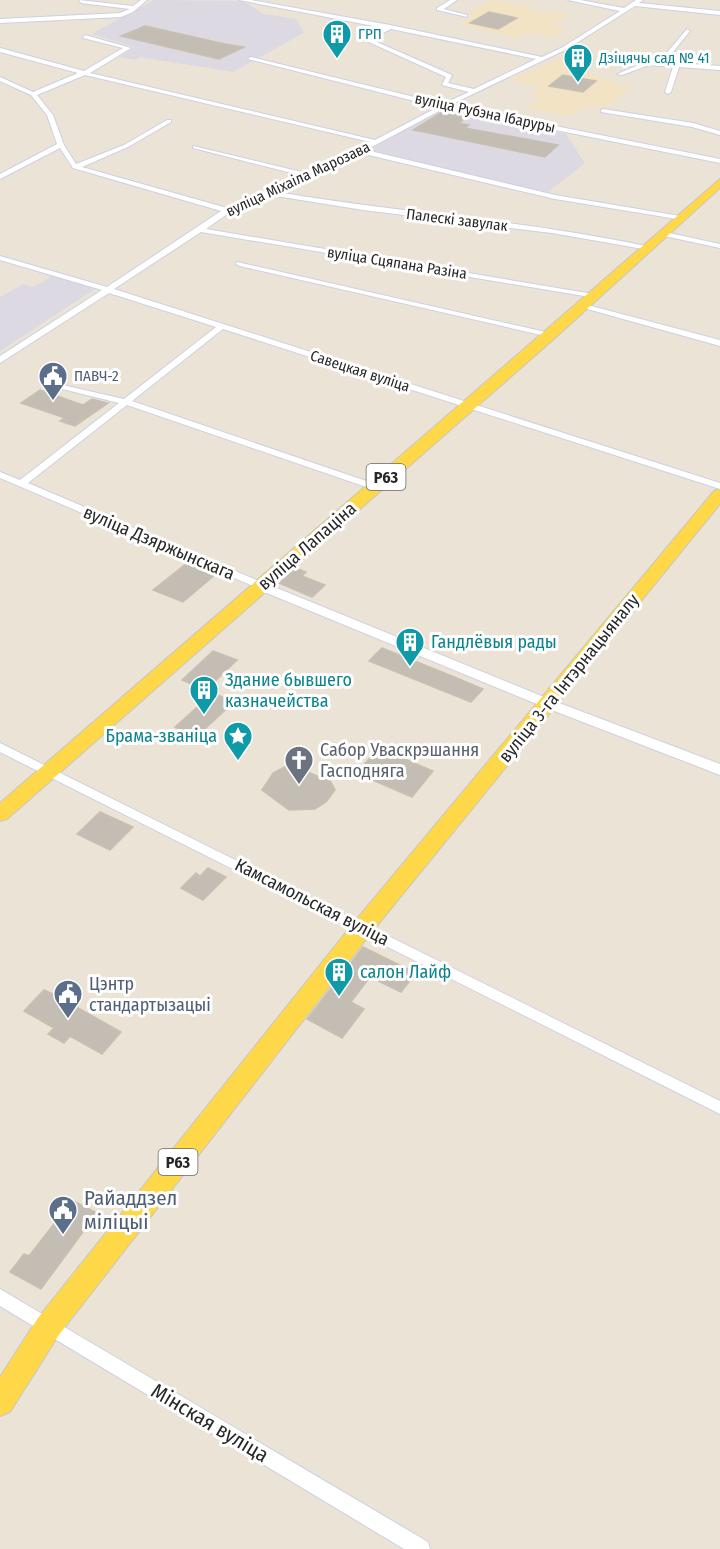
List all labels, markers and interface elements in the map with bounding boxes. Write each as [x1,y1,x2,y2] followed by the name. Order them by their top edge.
[321,18,353,60] building icon: ГРП
[358,25,382,43] place label: ГРП
[562,42,594,84] building icon: Дзіцячы сад № 41
[598,49,710,67] place label: Дзіцячы сад № 41
[413,89,557,137] street label: вуліца Рубэна Ібаруры
[223,138,373,220] street label: вуліца Міхаіла Марозава
[405,205,509,235] street label: Палескі завулак
[326,243,468,283] street label: вуліца Сцяпана Разіна
[308,346,412,396] street label: Савецкая вуліца
[37,360,69,402] public building icon: ПАВЧ-2
[74,367,119,385] place label: ПАВЧ-2
[366,464,406,490] road number: Р63
[253,497,361,595] street label: вуліца Лапаціна
[80,501,238,585] street label: вуліца Дзяржынскага
[494,589,644,767] street label: вуліца 3-га Інтэрнацыяналу
[394,626,426,668] building icon: Гандлёвыя рады
[431,631,557,653] place label: Гандлёвыя рады
[225,669,352,712] place label: Здание бывшего казначейства
[188,674,220,716] building icon: Здание бывшего казначейства
[222,720,254,762] place icon: Брама-званіца
[105,725,217,747] place label: Брама-званіца
[320,739,479,782] place label: Сабор Уваскрэшання Гасподняга
[283,744,315,786] church icon: Сабор Уваскрэшання Гасподняга
[231,854,393,950] street label: Камсамольская вуліца
[323,956,355,998] building icon: салон Лайф
[360,961,451,983] place label: салон Лайф
[89,973,211,1016] place label: Цэнтр стандартызацыі
[52,978,84,1020] public building icon: Цэнтр стандартызацыі
[158,1149,198,1175] road number: Р63
[84,1185,177,1235] place label: Райаддзел міліцыі
[47,1194,79,1236] public building icon: Райаддзел міліцыі
[147,1378,273,1468] street label: Мінская вуліца

